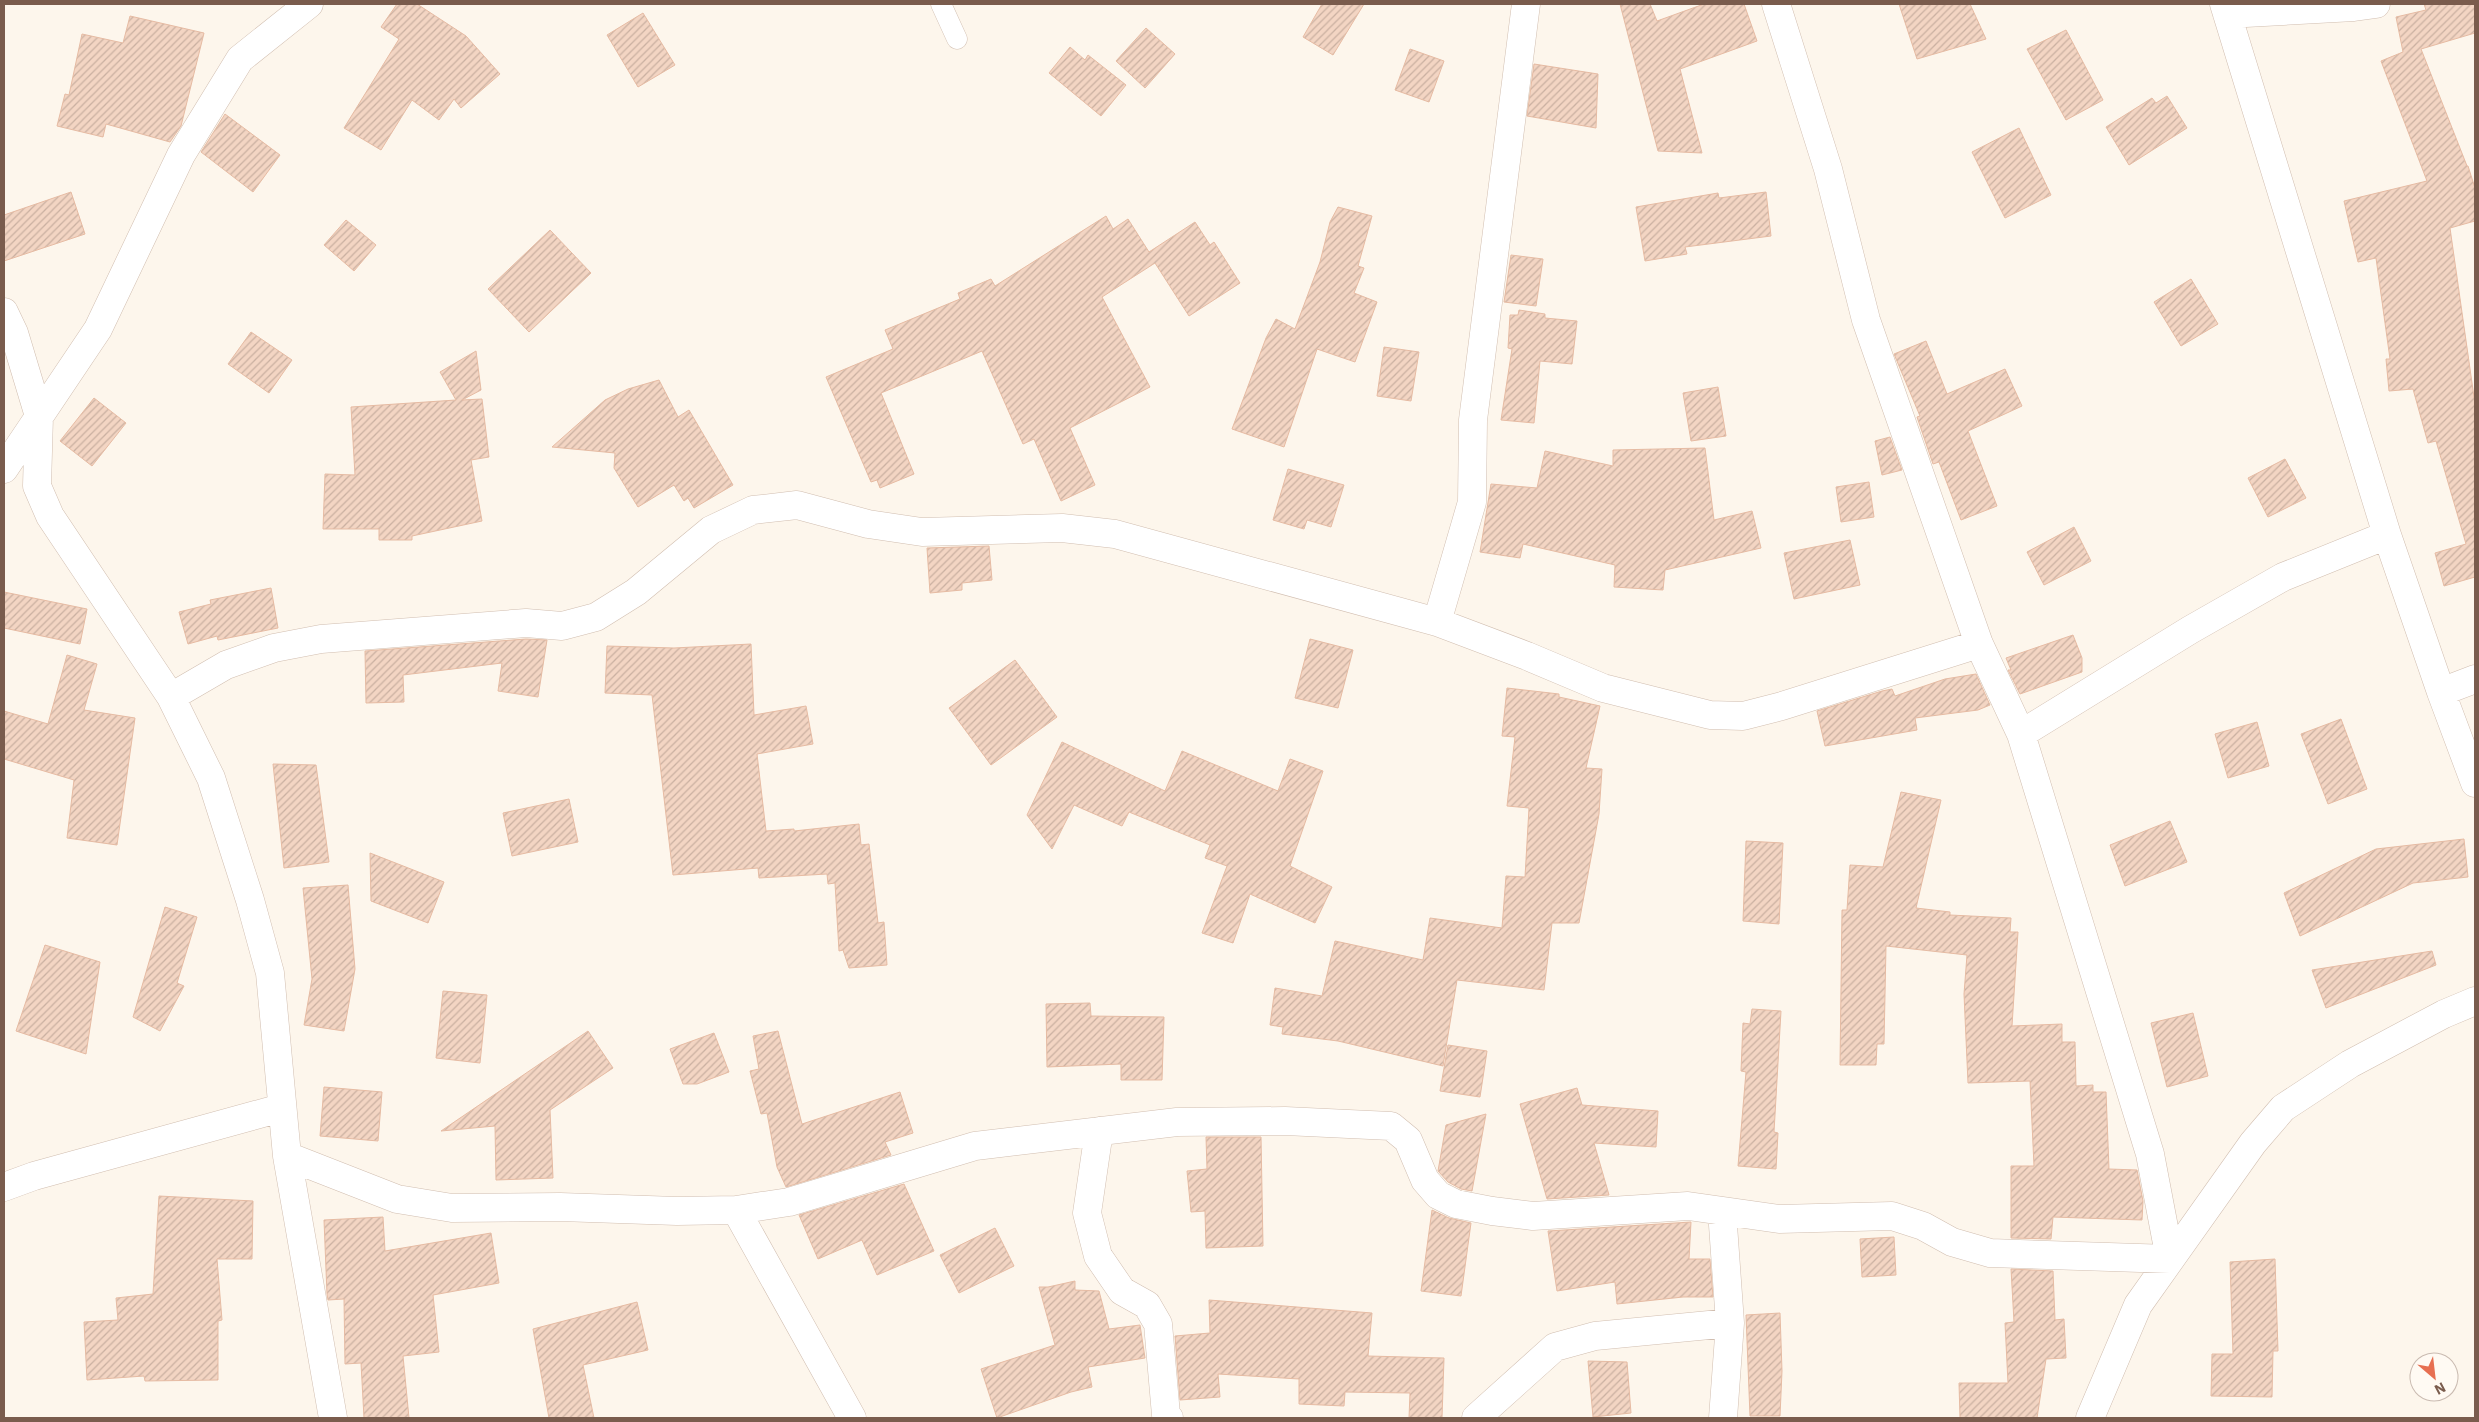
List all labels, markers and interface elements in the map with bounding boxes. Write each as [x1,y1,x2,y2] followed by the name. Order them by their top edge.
[2409,1352,2459,1402] north arrow
[2431,1378,2449,1399] text: N

